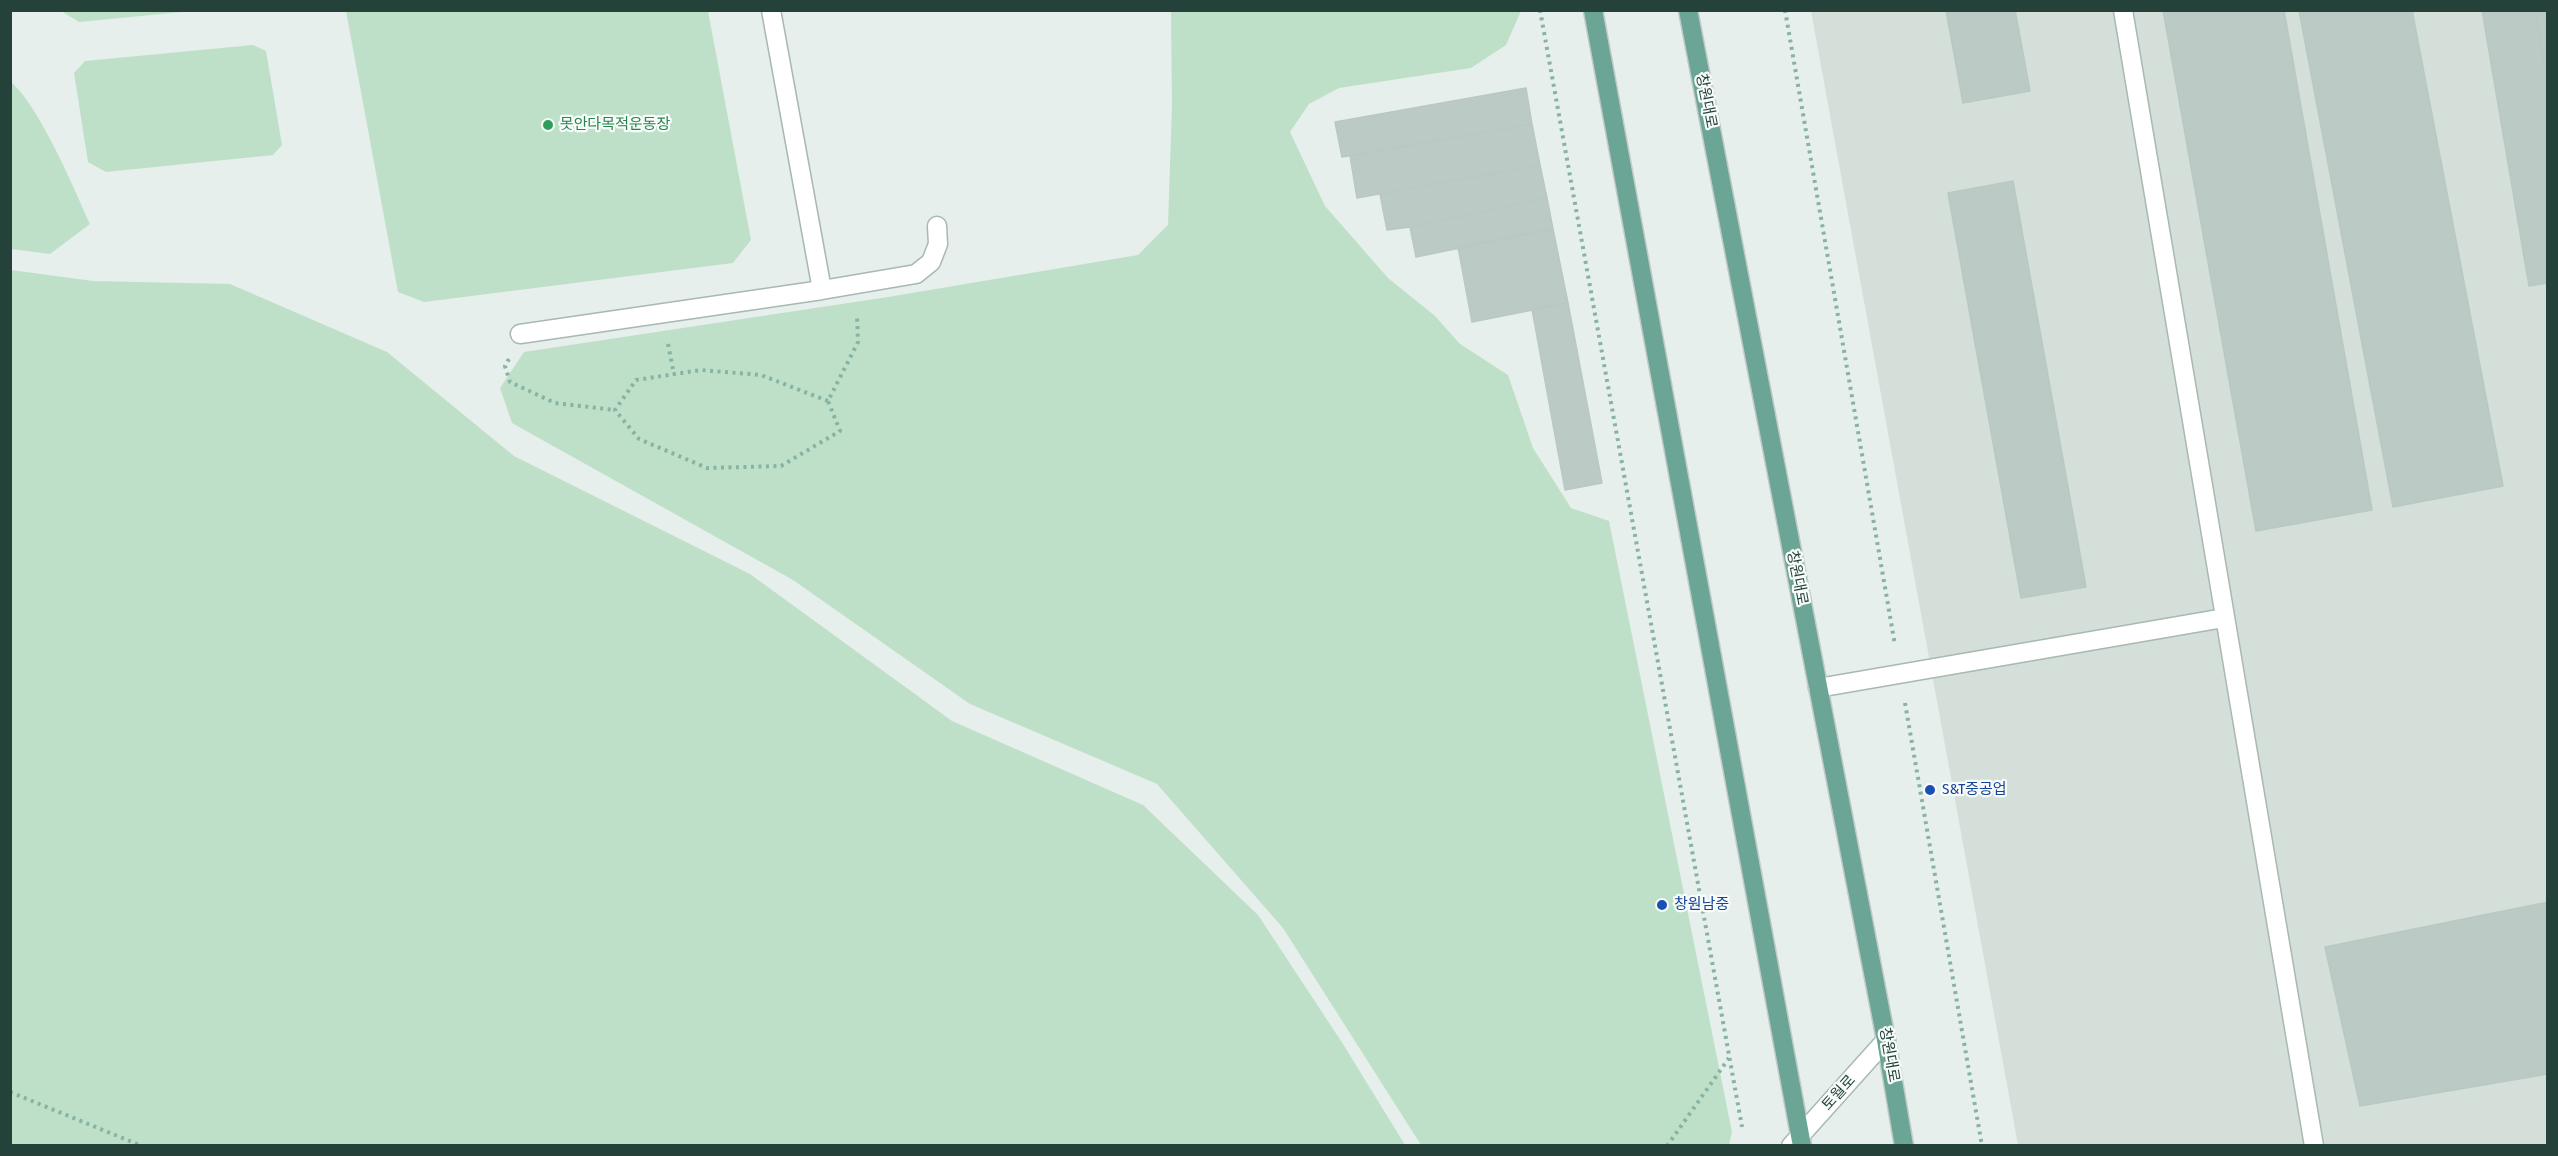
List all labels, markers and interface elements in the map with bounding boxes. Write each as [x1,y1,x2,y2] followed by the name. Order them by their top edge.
[1692,72,1720,130] street label: 창원대로
[560,116,670,134] place label: 못안다목적운동장
[541,118,555,132] marker: 못안다목적운동장
[1783,549,1811,607] street label: 창원대로
[1942,781,2007,799] place label: S&T중공업
[1923,783,1937,797] marker: S&T중공업
[1674,896,1729,914] place label: 창원남중
[1655,898,1669,912] marker: 창원남중
[1875,1026,1903,1084] street label: 창원대로
[1818,1072,1860,1114] street label: 토월로

